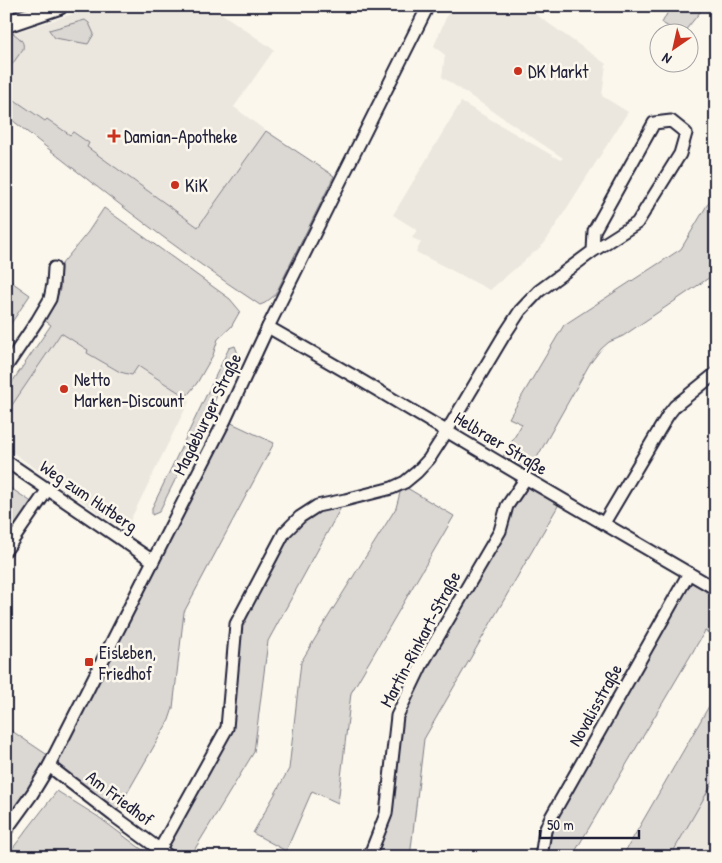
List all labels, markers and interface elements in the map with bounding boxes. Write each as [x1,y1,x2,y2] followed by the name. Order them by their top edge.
[650,22,700,72] north arrow
[658,49,675,69] text: N
[528,59,589,84] place label: DK Markt
[512,65,524,77] marker: DK Markt
[124,124,238,149] place label: Damian-Apotheke
[108,130,120,142] marker: Damian-Apotheke
[185,173,208,198] place label: KiK
[169,179,181,191] marker: KiK
[167,349,247,479] street label: Magdeburger Straße
[74,367,185,413] place label: Netto Marken-Discount
[58,383,70,395] marker: Netto Marken-Discount
[450,405,552,481] street label: Helbraer Straße
[35,454,143,538] street label: Weg zum Hutberg
[374,567,466,711] street label: Martin-Rinkart-Straße
[98,640,156,686] place label: Eisleben, Friedhof
[83,656,95,668] marker: Eisleben, Friedhof
[562,659,628,751] street label: Novalisstraße
[81,764,159,832] street label: Am Friedhof
[540,808,638,840] scale bar
[547,814,574,835] text: 50 m

